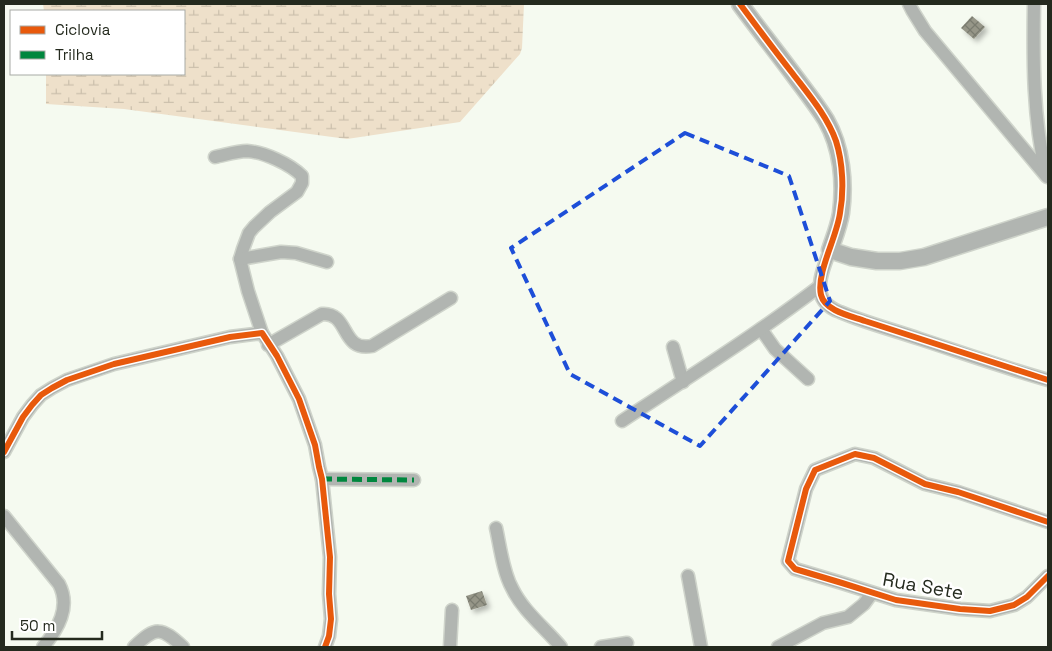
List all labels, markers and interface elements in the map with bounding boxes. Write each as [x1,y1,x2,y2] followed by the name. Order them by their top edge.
[10,10,185,75] legend
[55,20,111,39] text: Ciclovia
[55,45,94,64] text: Trilha
[881,567,965,605] street label: Rua Sete
[12,608,102,640] scale bar
[20,616,55,635] text: 50 m

